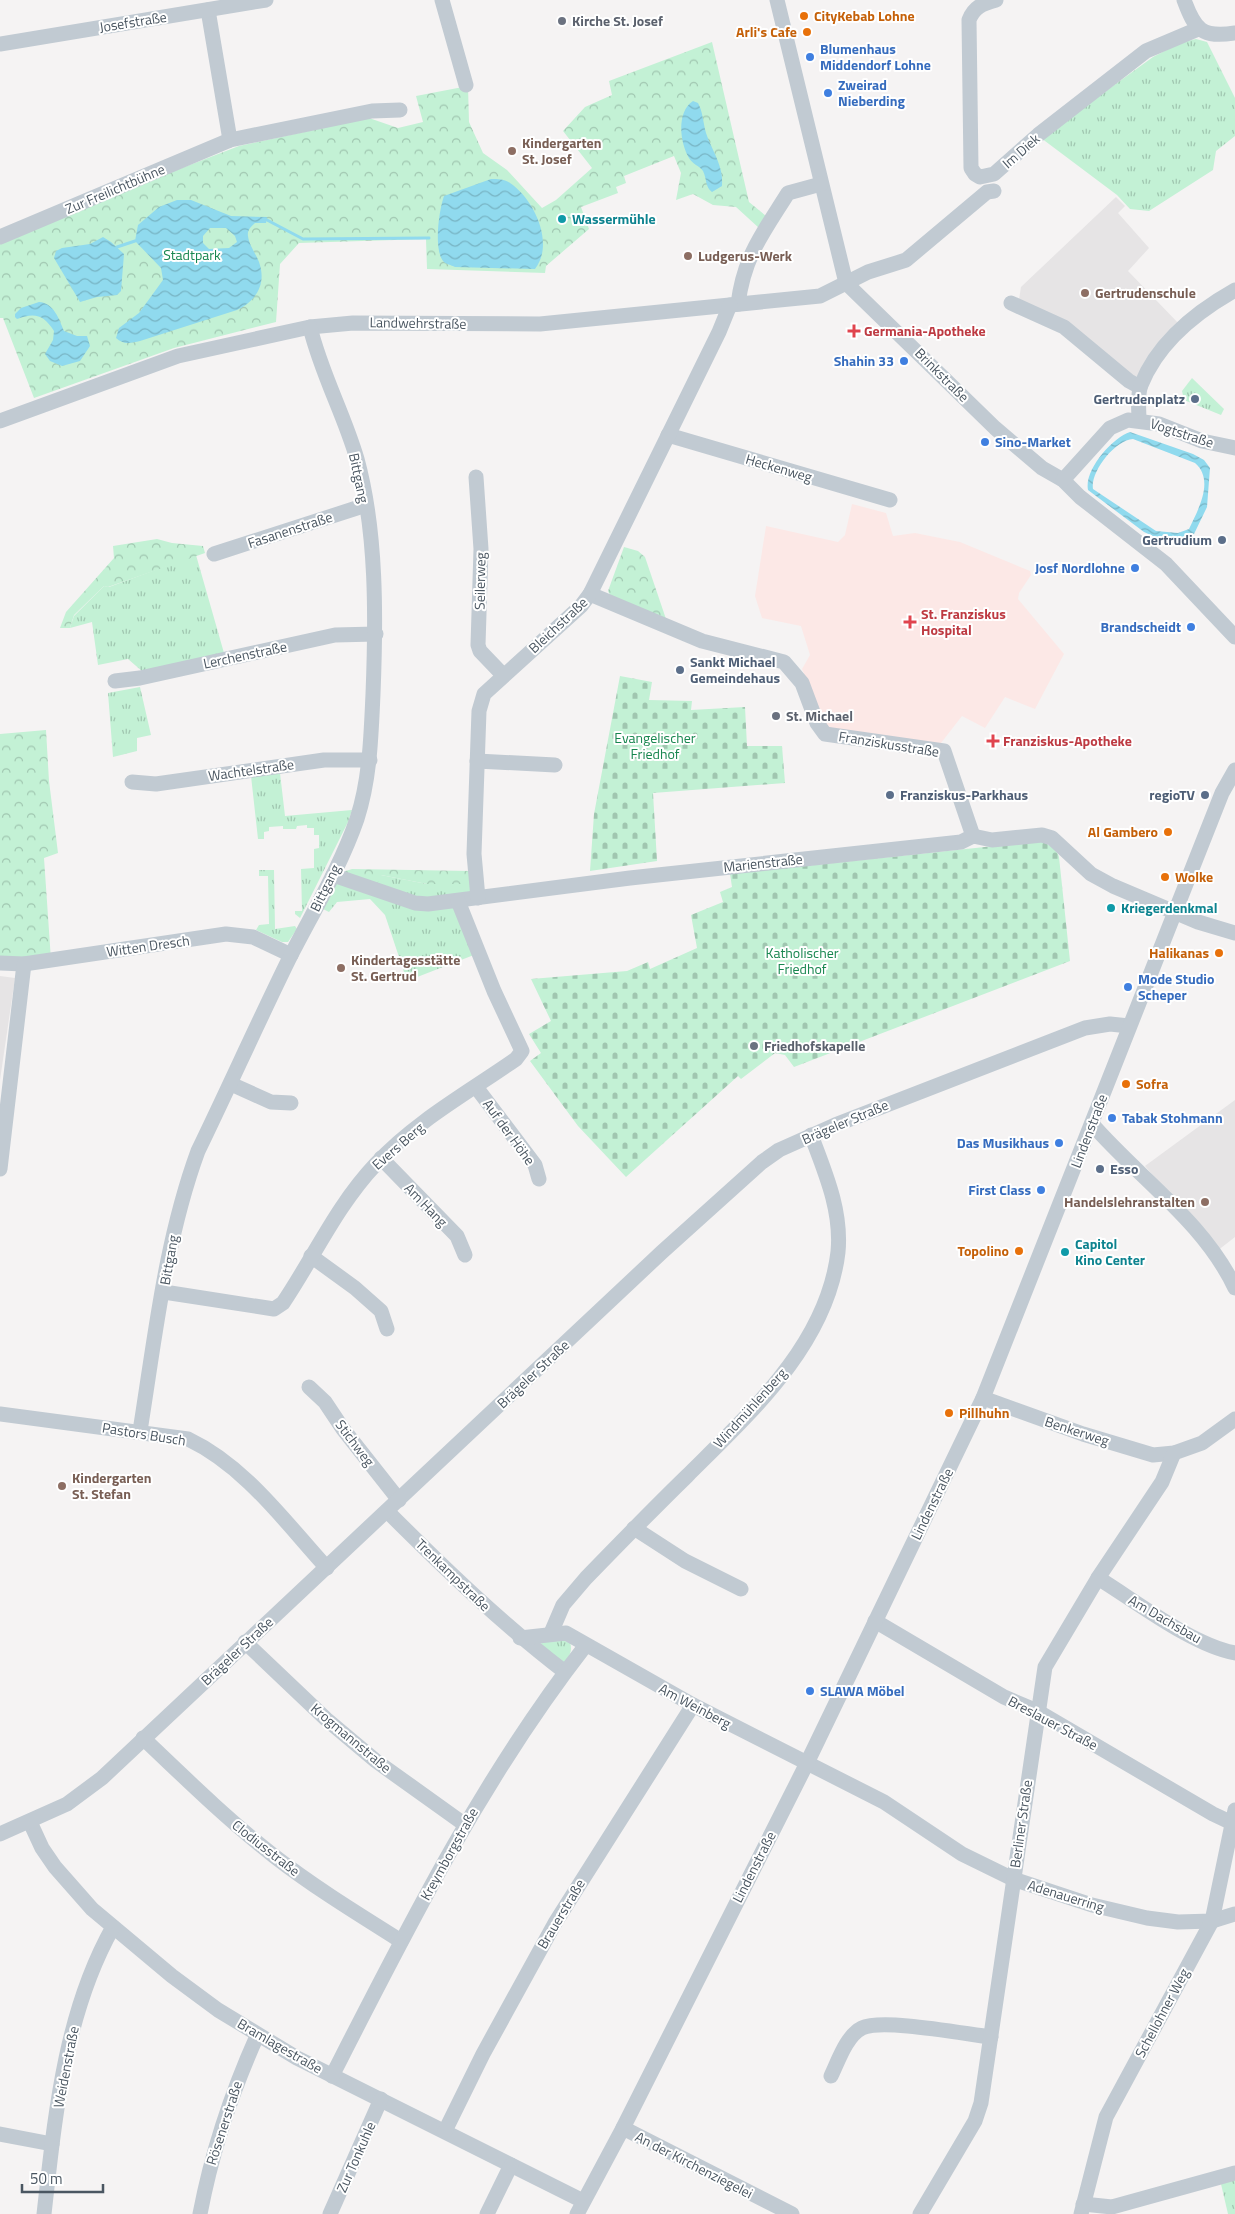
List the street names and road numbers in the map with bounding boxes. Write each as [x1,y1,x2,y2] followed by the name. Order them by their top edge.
[98,6,168,37] street label: Josefstraße
[997,128,1044,173] street label: Im Diek
[62,158,168,219] street label: Zur Freilichtbühne
[369,311,467,334] street label: Landwehrstraße
[910,343,974,407] street label: Brinkstraße
[1148,412,1217,453] street label: Vogtstraße
[743,448,815,487] street label: Heckenweg
[344,451,375,505] street label: Bittgang
[245,506,335,553] street label: Fasanenstraße
[468,552,491,610] street label: Seilerweg
[523,592,592,658] street label: Bleichstraße
[201,635,289,674] street label: Lerchenstraße
[837,725,941,762] street label: Franziskusstraße
[207,753,295,786] street label: Wachtelstraße
[722,848,804,877] street label: Marienstraße
[304,861,345,915] street label: Bittgang
[105,929,191,962] street label: Witten Dresch
[1065,1091,1112,1171] street label: Lindenstraße
[478,1094,541,1169] street label: Auf der Höhe
[798,1094,891,1149] street label: Brägeler Straße
[367,1117,428,1174] street label: Evers Berg
[400,1178,453,1231] street label: Am Hang
[154,1233,183,1287] street label: Bittgang
[492,1334,574,1413] street label: Brägeler Straße
[708,1363,791,1452] street label: Windmühlenberg
[1042,1410,1112,1451] street label: Benkerweg
[331,1415,380,1471] street label: Stichweg
[101,1417,188,1451] street label: Pastors Busch
[905,1464,958,1543] street label: Lindenstraße
[411,1534,495,1616] street label: Trenkampstraße
[1125,1589,1206,1648] street label: Am Dachsbau
[196,1611,278,1690] street label: Brägeler Straße
[655,1678,735,1733] street label: Am Weinberg
[1005,1690,1102,1755] street label: Breslauer Straße
[307,1698,396,1778] street label: Krogmannstraße
[1004,1779,1037,1869] street label: Berliner Straße
[414,1804,483,1904] street label: Kreymborgstraße
[228,1814,305,1881] street label: Clodiusstraße
[727,1827,781,1906] street label: Lindenstraße
[1025,1874,1107,1917] street label: Adenauerring
[531,1875,590,1953] street label: Brauerstraße
[1129,1964,1194,2061] street label: Schellohner Weg
[234,2013,327,2078] street label: Bramlagestraße
[47,2024,84,2109] street label: Weidenstraße
[200,2078,247,2168] street label: Rösenerstraße
[331,2118,381,2196] street label: Zur Tonkuhle
[632,2126,757,2203] street label: An der Kirchenziegelei

